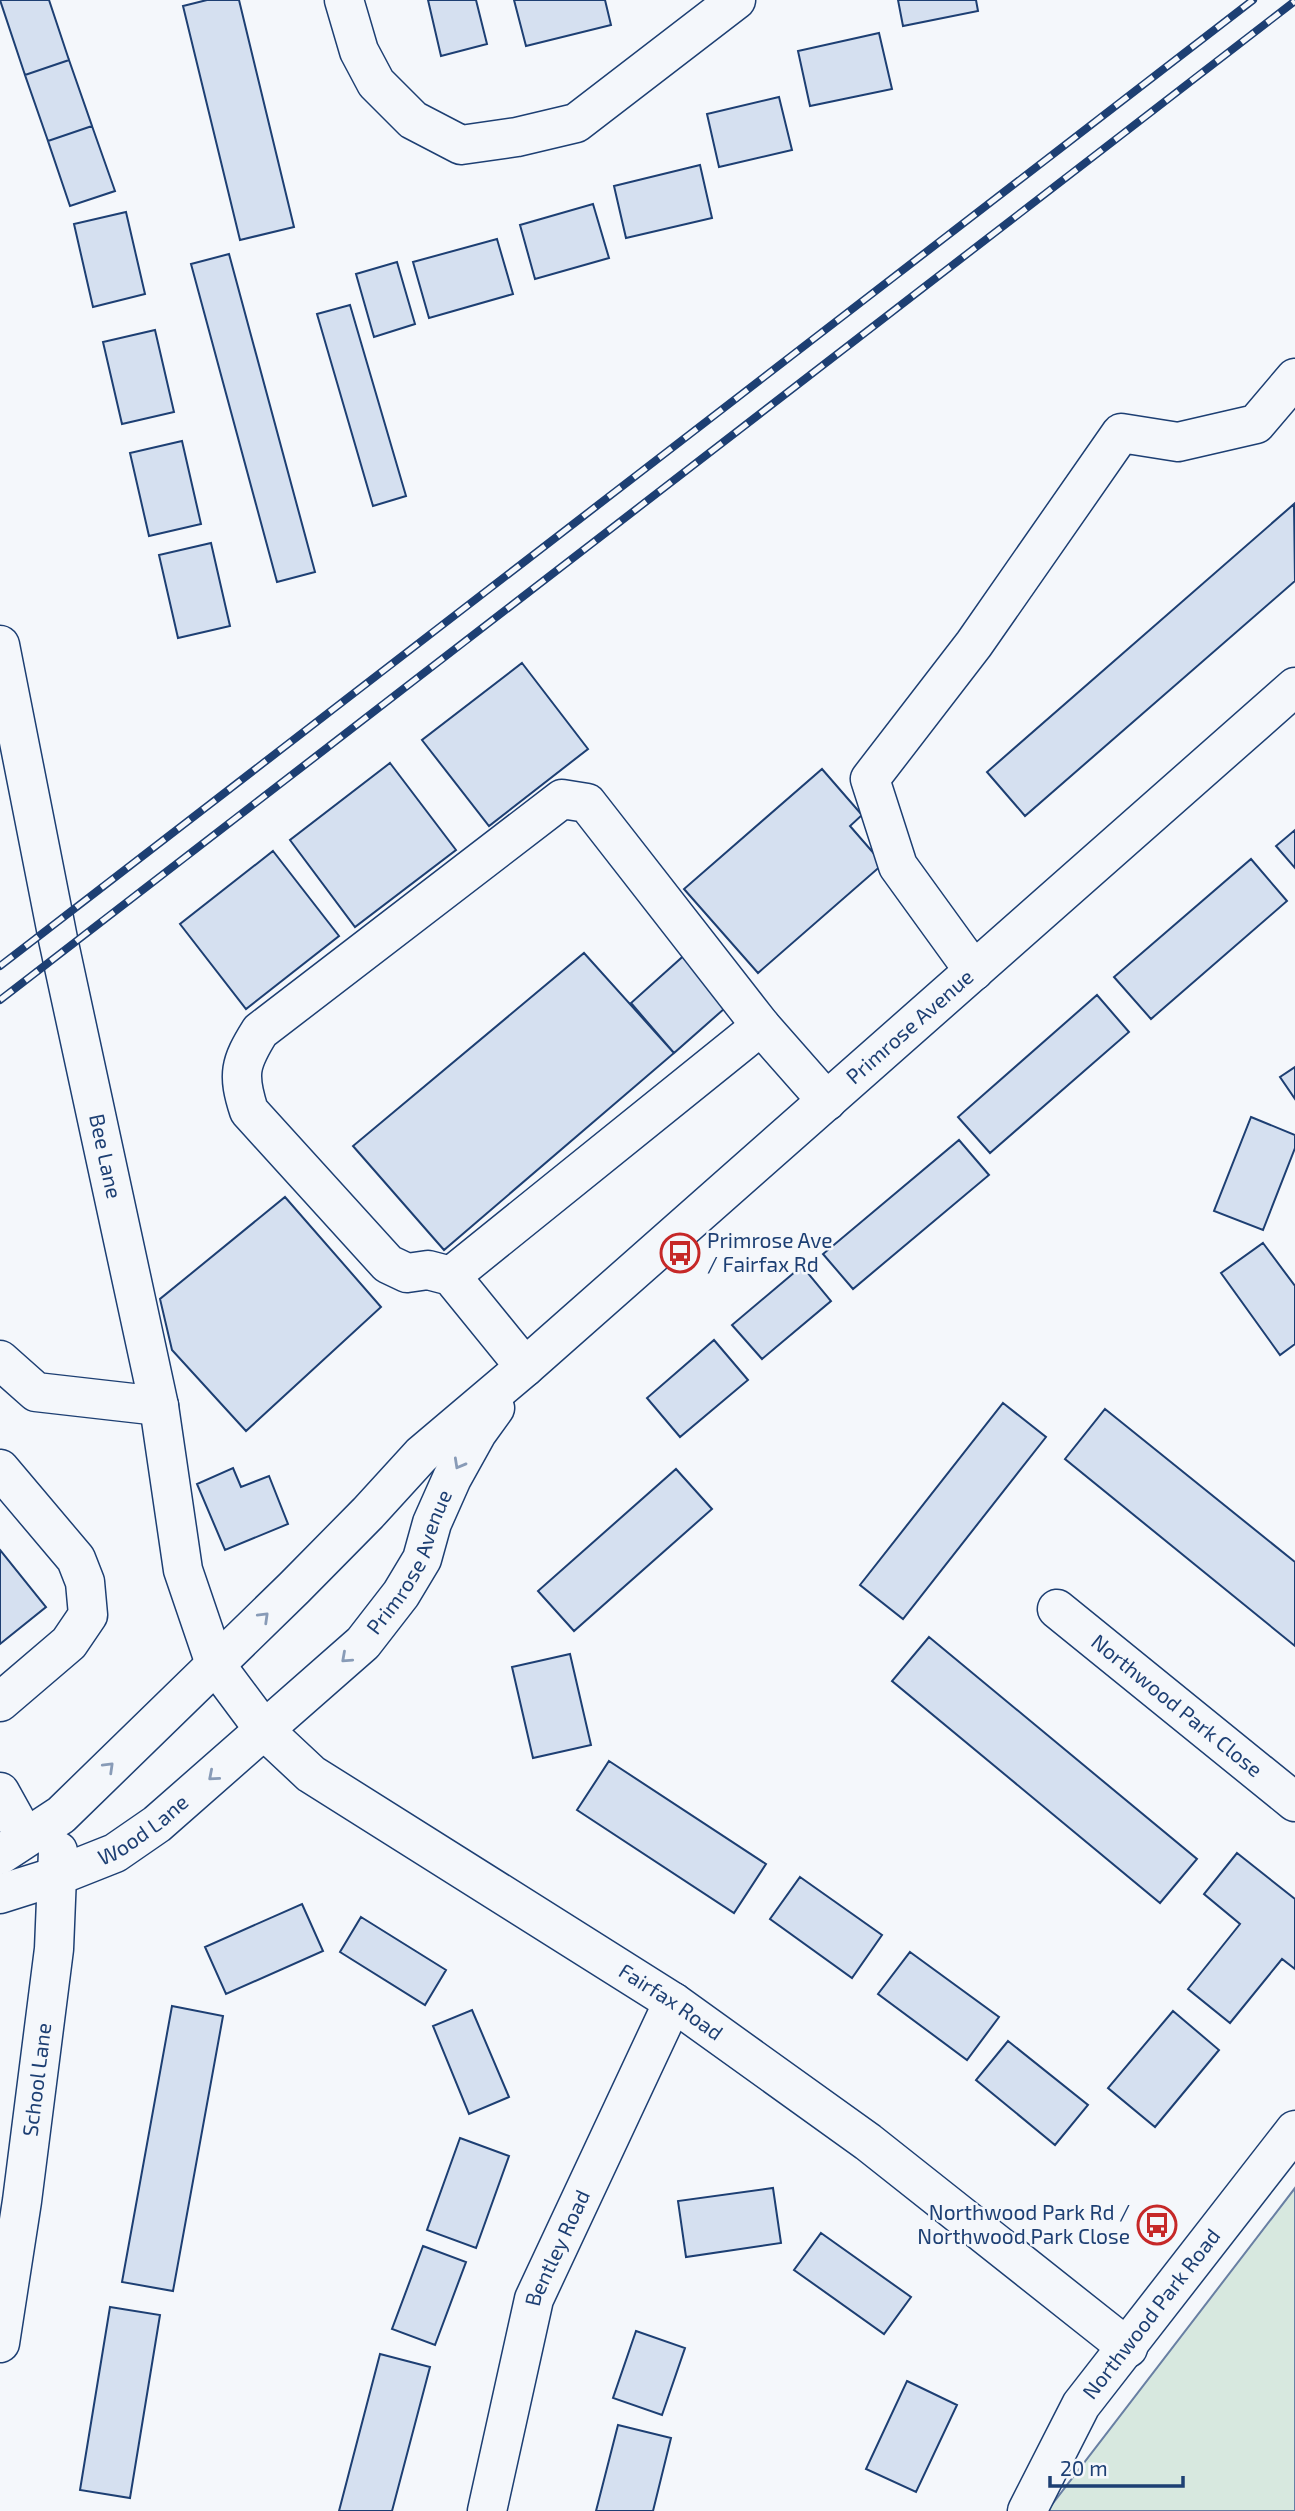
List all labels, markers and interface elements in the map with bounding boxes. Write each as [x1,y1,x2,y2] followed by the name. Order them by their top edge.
[840,963,978,1089] street label: Primrose Avenue
[85,1111,128,1201] street label: Bee Lane
[707,1227,833,1276] place label: Primrose Ave / Fairfax Rd
[659,1232,701,1274] bus stop icon: Primrose Ave / Fairfax Rd
[454,1457,467,1470] one-way arrow
[361,1485,456,1639] street label: Primrose Avenue
[256,1612,269,1625] one-way arrow
[1087,1628,1268,1782] street label: Northwood Park Close
[341,1650,354,1662] one-way arrow
[101,1763,114,1776] one-way arrow
[209,1768,222,1780] one-way arrow
[94,1789,193,1870] street label: Wood Lane
[615,1957,728,2045] street label: Fairfax Road
[16,2021,56,2138] street label: School Lane
[519,2186,594,2308] street label: Bentley Road
[917,2199,1130,2248] place label: Northwood Park Rd / Northwood Park Close
[1136,2204,1178,2246] bus stop icon: Northwood Park Rd / Northwood Park Close
[1076,2223,1225,2403] street label: Northwood Park Road
[1050,2444,1183,2488] scale bar
[1060,2455,1108,2480] text: 20 m

